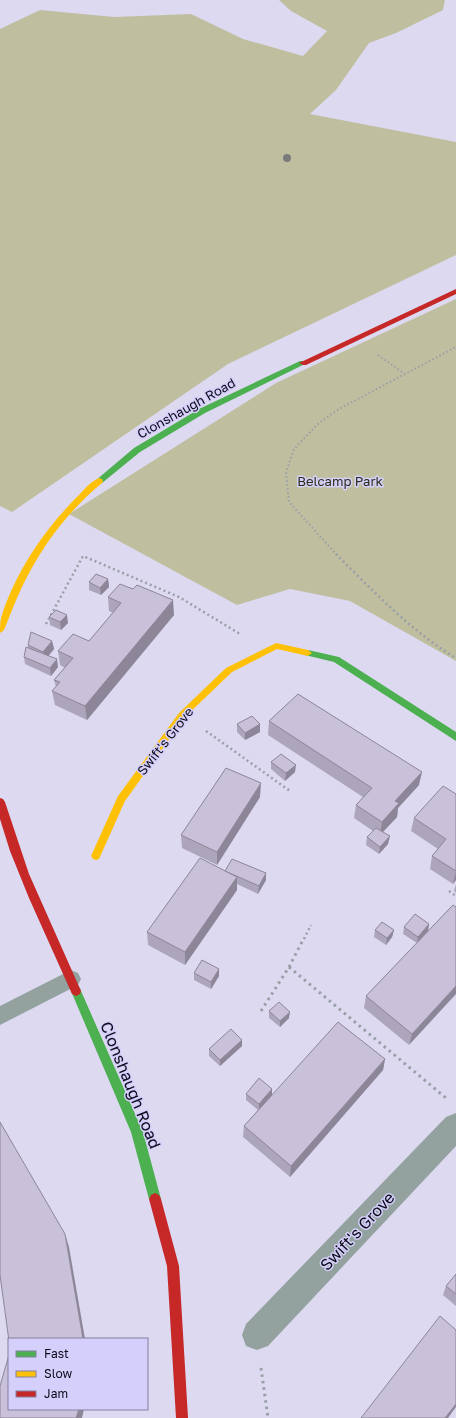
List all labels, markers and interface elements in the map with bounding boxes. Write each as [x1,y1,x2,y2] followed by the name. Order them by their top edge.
[134,374,238,442] street label: Clonshaugh Road
[297,473,383,489] park label: Belcamp Park
[134,704,196,778] street label: Swift's Grove
[96,1019,166,1151] street label: Clonshaugh Road
[315,1187,399,1275] street label: Swift's Grove
[8,1338,148,1410] legend
[44,1346,69,1361] text: Fast
[44,1366,72,1381] text: Slow
[44,1386,68,1401] text: Jam

